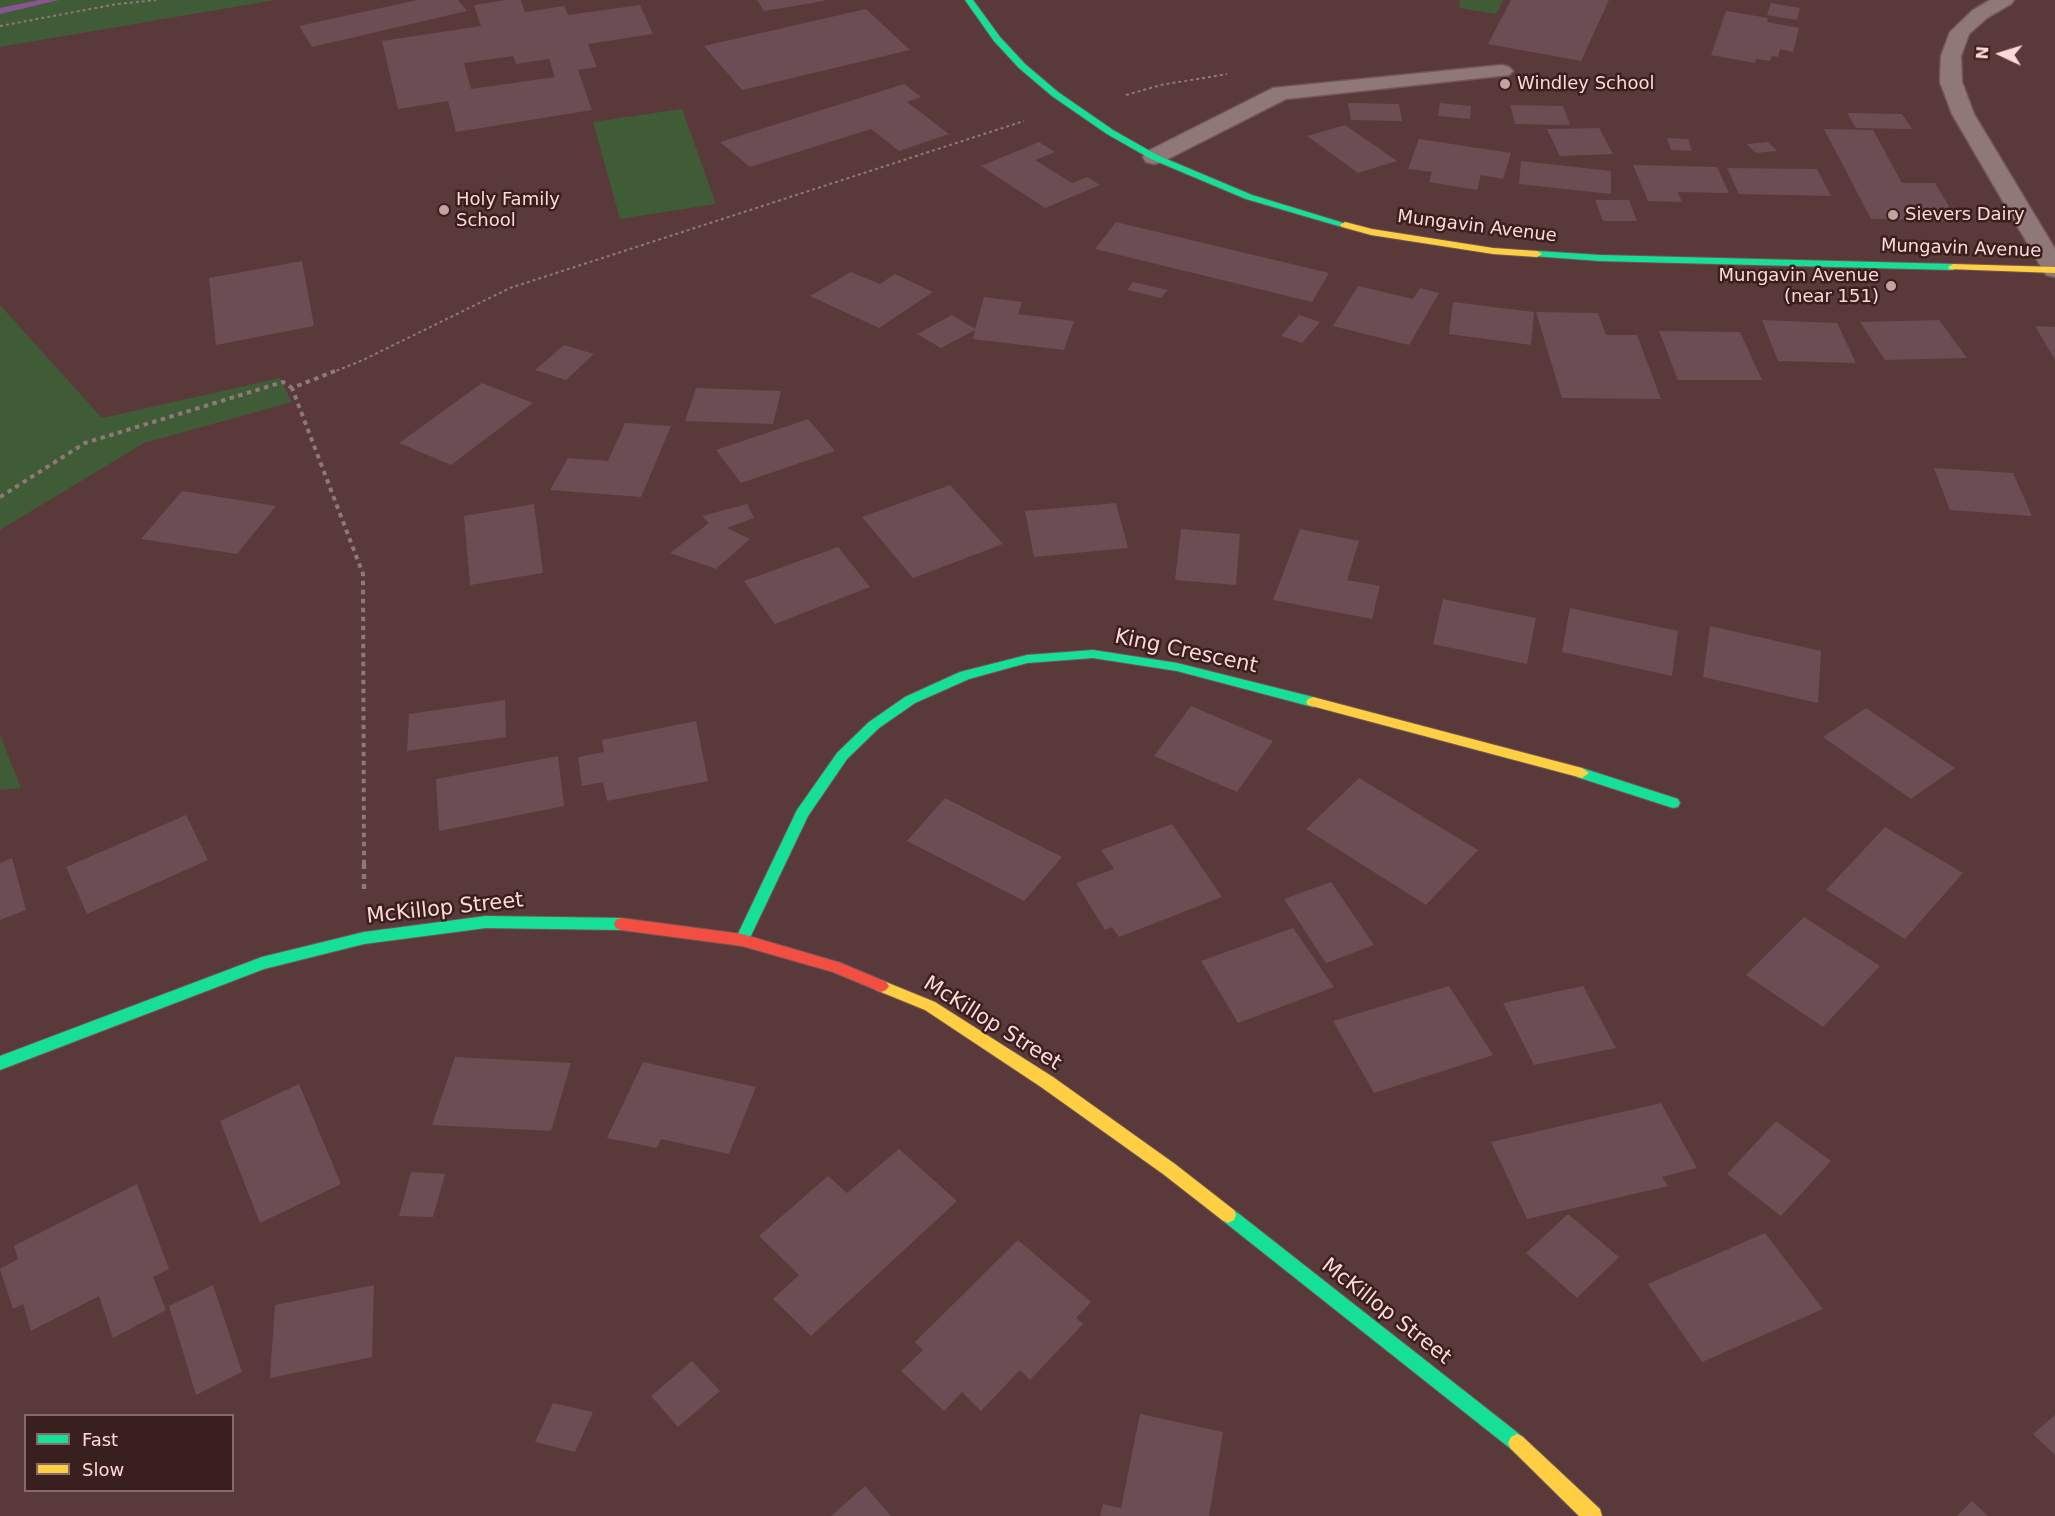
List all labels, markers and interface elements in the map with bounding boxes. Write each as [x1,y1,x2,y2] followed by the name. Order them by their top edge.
[1971,24,2031,84] north arrow
[1973,45,1992,60] text: N
[1517,73,1654,95] place label: Windley School
[1498,77,1512,91] marker: Windley School
[456,189,560,232] place label: Holy Family School
[437,203,451,217] marker: Holy Family School
[1905,204,2025,226] place label: Sievers Dairy
[1396,207,1558,247] street label: Mungavin Avenue
[1886,208,1900,222] marker: Sievers Dairy
[1880,235,2042,263] street label: Mungavin Avenue
[1719,265,1879,308] place label: Mungavin Avenue (near 151)
[1884,279,1898,293] marker: Mungavin Avenue (near 151)
[1112,625,1260,679] street label: King Crescent
[365,888,525,930] street label: McKillop Street
[918,972,1066,1076] street label: McKillop Street
[1316,1254,1456,1370] street label: McKillop Street
[24,1414,234,1492] legend
[82,1429,118,1450] text: Fast
[82,1459,124,1480] text: Slow

